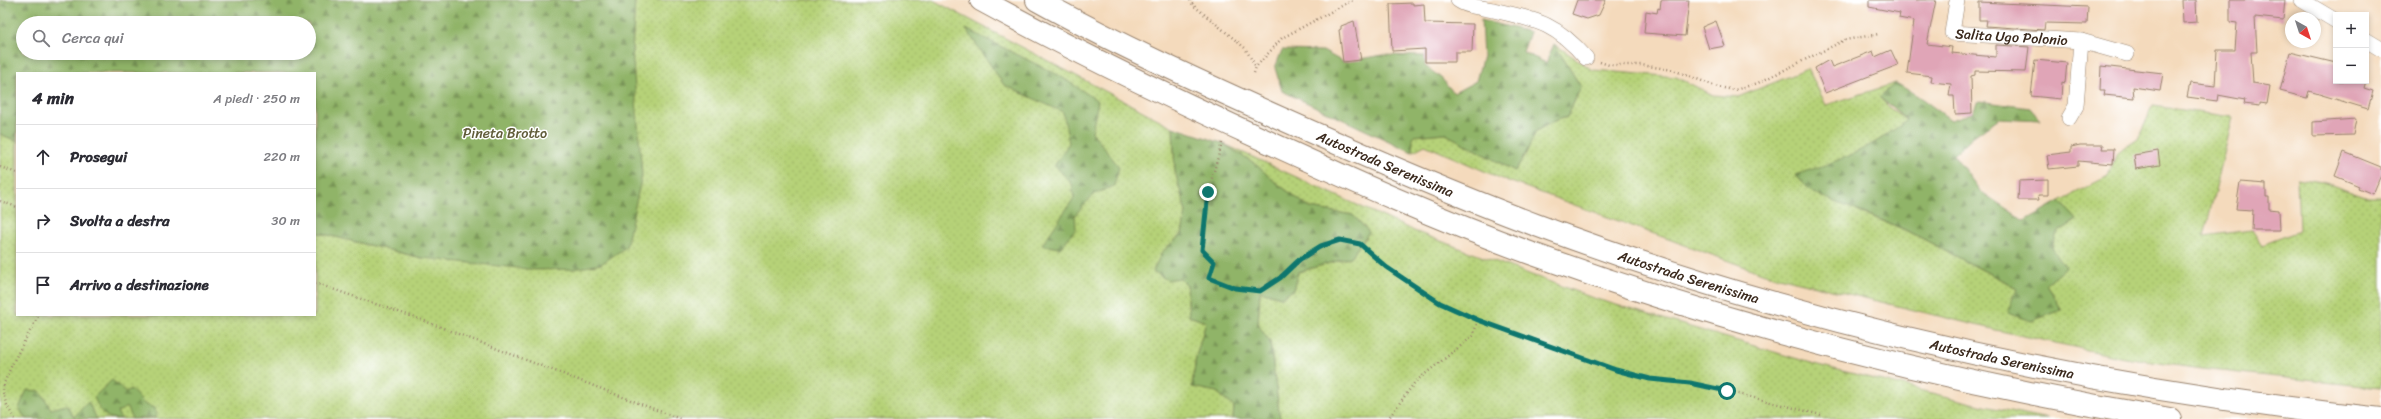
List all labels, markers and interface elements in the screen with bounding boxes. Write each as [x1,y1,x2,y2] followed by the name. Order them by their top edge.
[2285,12,2321,48] north arrow
[2333,12,2369,84] map controls
[2333,12,2369,48] button: +
[16,16,316,60] search box
[1954,21,2069,53] street label: Salita Ugo Polonio
[62,25,124,51] text: Cerca qui
[30,27,52,49] icon: search
[2333,48,2369,84] button: −
[32,83,74,113] text: 4 min
[213,87,300,110] text: A piedi · 250 m
[463,121,547,146] park label: Pineta Brotto
[1312,123,1457,205] street label: Autostrada Serenissima
[70,144,127,170] text: Prosegui
[263,145,300,168] text: 220 m
[32,146,54,168] icon: ahead
[1199,183,1217,201] route end
[70,208,169,234] text: Svolta a destra
[271,209,300,232] text: 30 m
[32,210,54,232] icon: right
[1614,243,1762,311] street label: Autostrada Serenissima
[70,272,209,298] text: Arrivo a destinazione
[32,274,54,296] icon: arrive
[1926,332,2076,386] street label: Autostrada Serenissima
[1718,382,1736,400] route start

